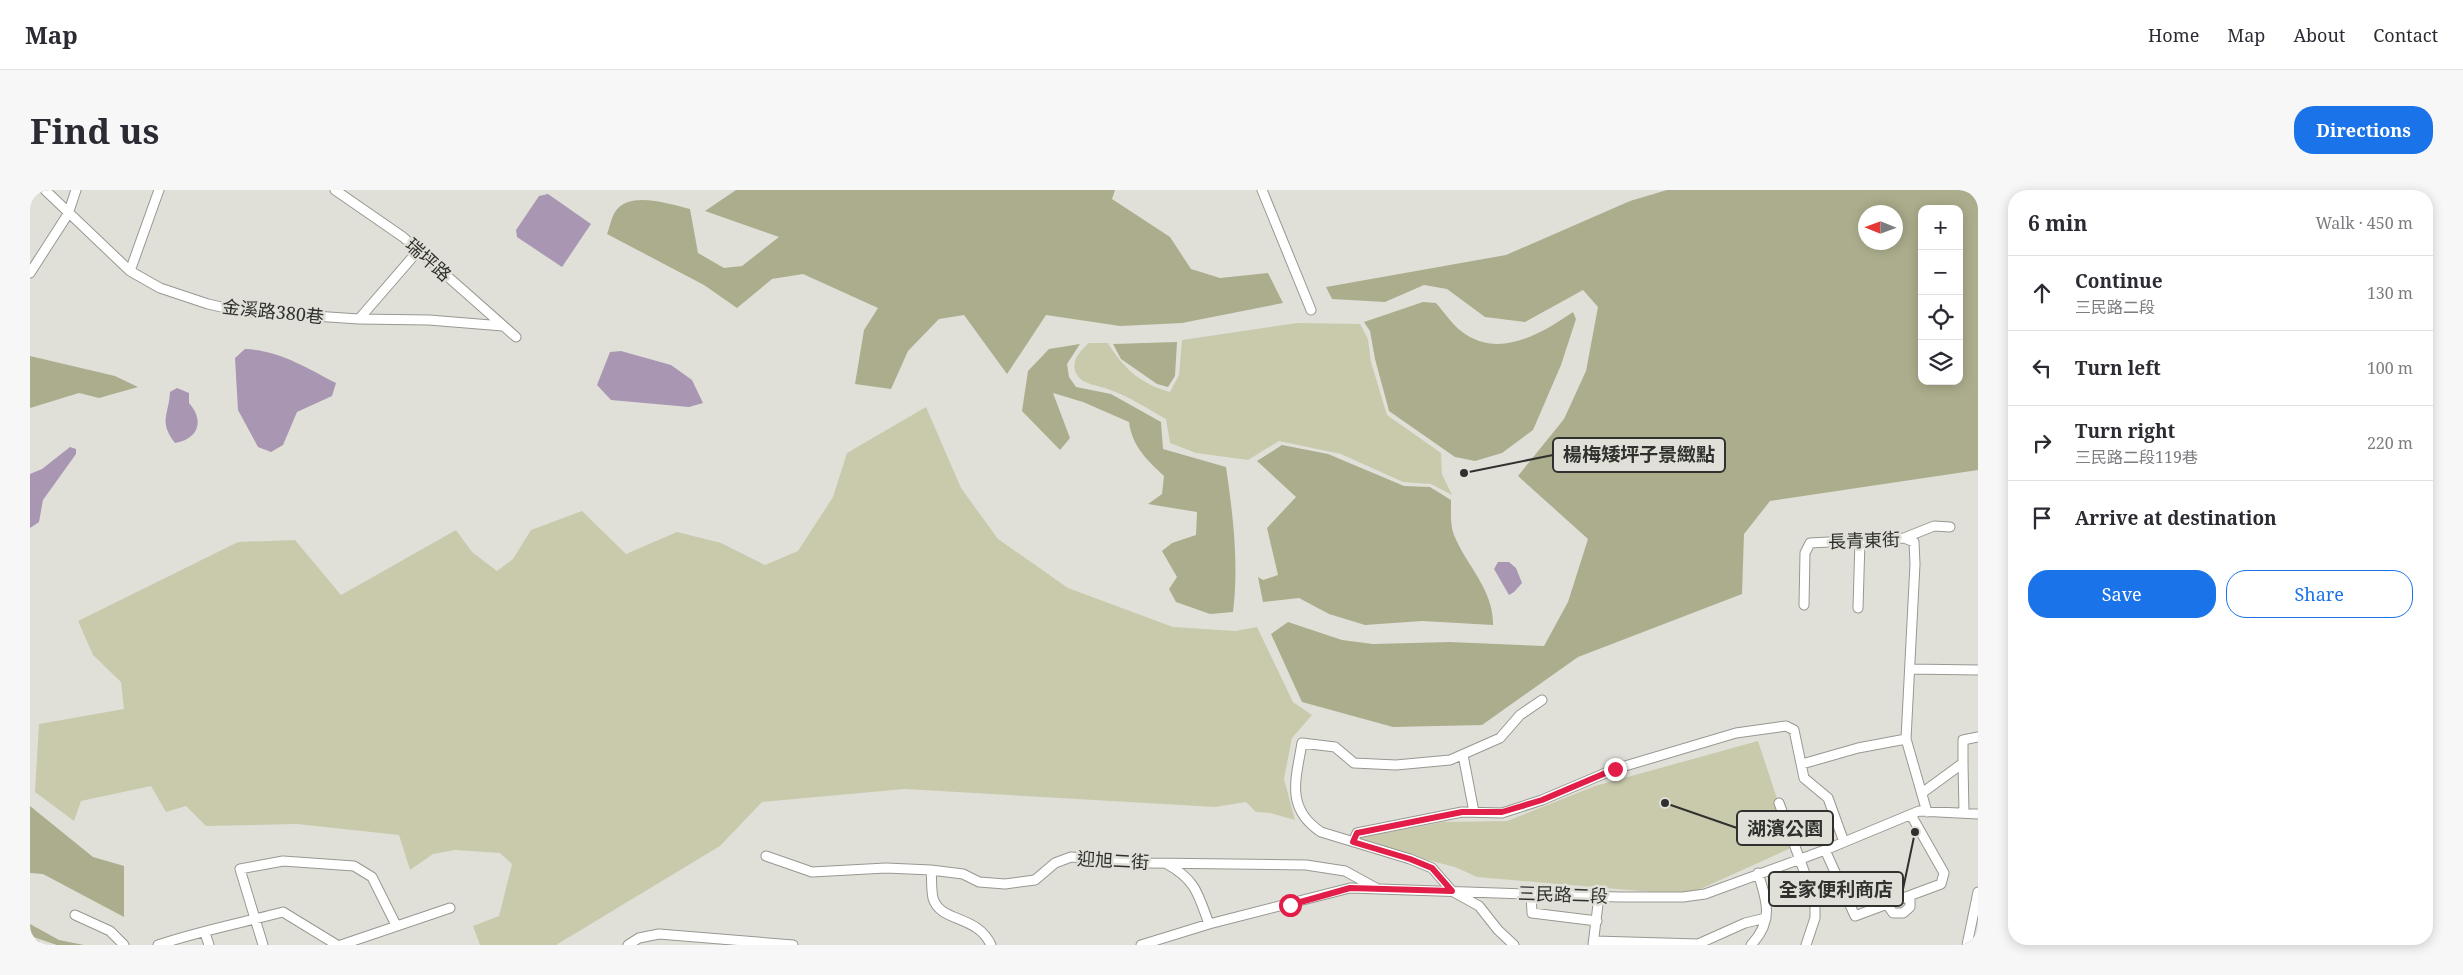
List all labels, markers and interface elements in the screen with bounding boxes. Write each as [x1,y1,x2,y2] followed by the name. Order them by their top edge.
[25,18,78,51] text: Map
[2148,23,2199,47] text: Home
[2227,23,2265,47] text: Map
[2293,23,2345,47] text: About
[2373,23,2438,47] text: Contact
[2294,106,2433,154] button: Directions
[30,107,159,154] text: Find us
[1858,205,1903,250] north arrow
[1918,205,1963,385] map controls
[1918,205,1963,250] button: +
[2028,209,2087,237] text: 6 min
[2316,212,2413,234] text: Walk · 450 m
[401,232,457,286] street label: 瑞坪路
[1918,250,1963,295] button: −
[2075,268,2163,294] text: Continue
[2028,279,2056,307] icon: ahead
[2367,282,2413,304] text: 130 m
[221,294,325,328] street label: 金溪路380巷
[1918,295,1963,340] button: locate
[2075,296,2155,318] text: 三民路二段
[1918,340,1963,385] button: layers
[2028,354,2056,382] icon: left
[2075,355,2161,381] text: Turn left
[2367,357,2413,379] text: 100 m
[2075,418,2175,444] text: Turn right
[2028,429,2056,457] icon: right
[2367,432,2413,454] text: 220 m
[1553,438,1725,472] callout: 楊梅矮坪子景緻點
[1563,441,1715,467] text: 楊梅矮坪子景緻點
[2075,446,2198,468] text: 三民路二段119巷
[2028,504,2056,532] icon: arrive
[2075,505,2277,531] text: Arrive at destination
[1828,527,1900,553] street label: 長青東街
[2028,570,2216,618] button: Save
[2226,570,2413,618] button: Share
[1604,758,1627,781] route end
[1737,811,1833,845] callout: 湖濱公園
[1747,815,1823,841] text: 湖濱公園
[1076,846,1150,874] street label: 迎旭二街
[1769,872,1903,906] callout: 全家便利商店
[1779,876,1893,902] text: 全家便利商店
[1518,880,1608,908] street label: 三民路二段
[1279,894,1302,917] route start

